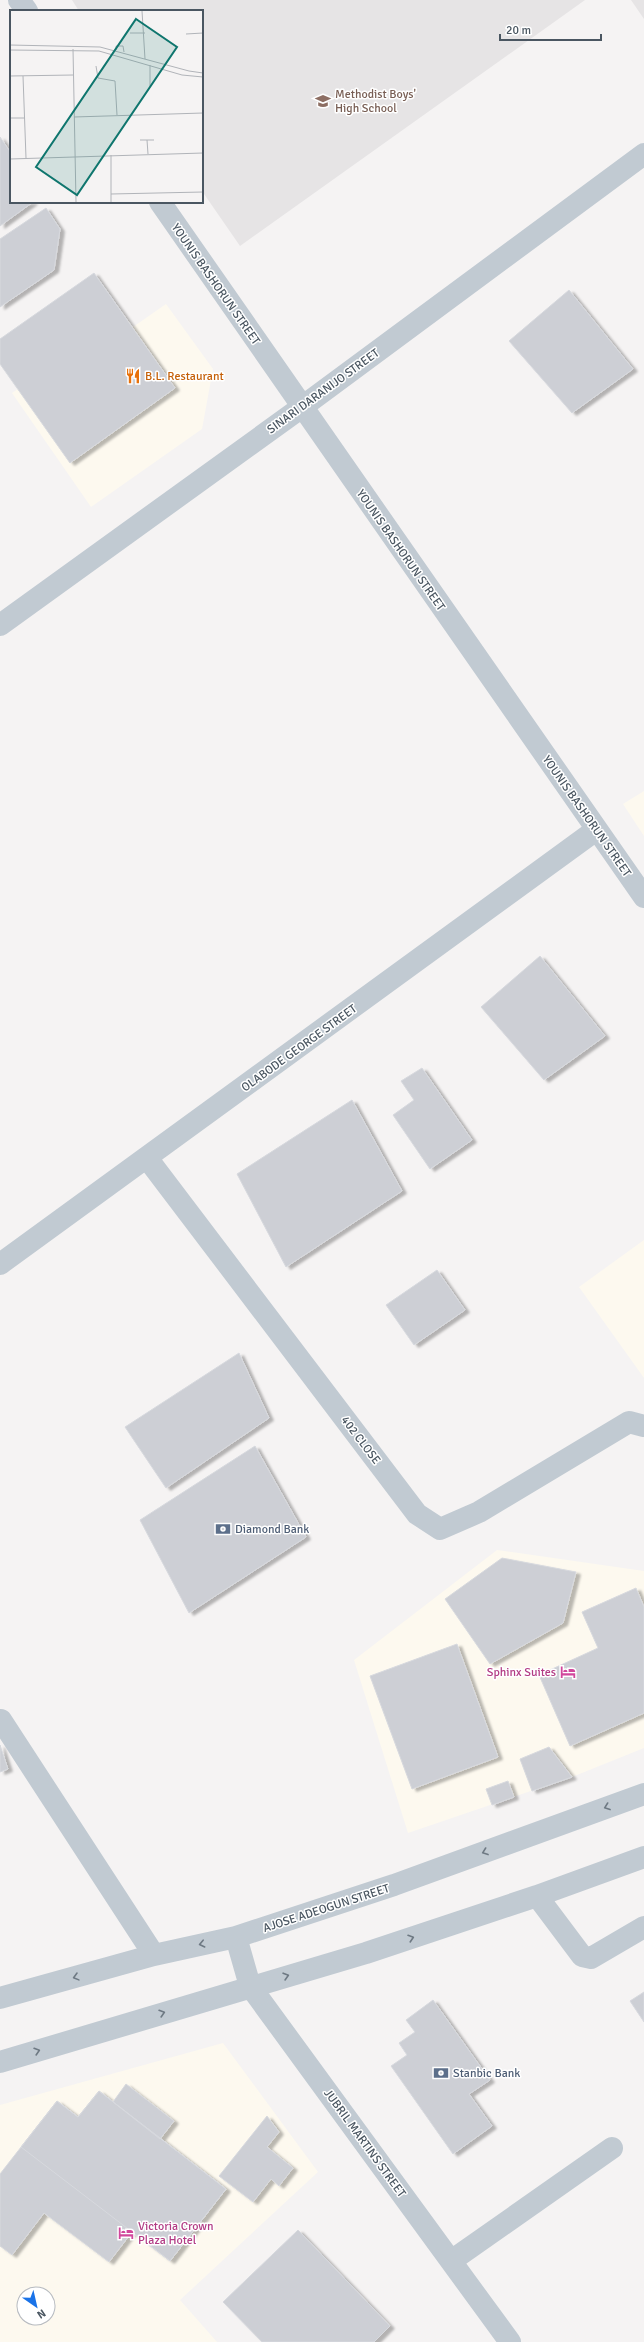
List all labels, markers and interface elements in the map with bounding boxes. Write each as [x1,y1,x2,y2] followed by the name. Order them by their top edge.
[10,10,203,203] inset map
[500,16,601,42] scale bar
[506,23,531,38] text: 20 m
[335,87,416,116] place label: Methodist Boys' High School
[314,92,332,110] school or university icon: Methodist Boys' High School
[168,221,263,348] street label: YOUNIS BASHORUN STREET
[264,346,382,437] street label: SINARI DARANIJO STREET
[124,367,142,385] restaurant icon: B.L. Restaurant
[145,369,224,384] place label: B.L. Restaurant
[353,487,448,614] street label: YOUNIS BASHORUN STREET
[539,753,634,880] street label: YOUNIS BASHORUN STREET
[239,1001,360,1095] street label: OLABODE GEORGE STREET
[338,1413,384,1468] street label: 402 CLOSE
[214,1520,232,1538] bank icon: Diamond Bank
[235,1522,309,1537] place label: Diamond Bank
[559,1663,577,1681] hotel icon: Sphinx Suites
[487,1665,556,1680] place label: Sphinx Suites
[604,1803,611,1811] one-way arrow
[482,1847,489,1855] one-way arrow
[261,1881,391,1936] street label: AJOSE ADEOGUN STREET
[407,1934,414,1943] one-way arrow
[199,1940,205,1948] one-way arrow
[73,1972,80,1980] one-way arrow
[283,1972,290,1981] one-way arrow
[158,2009,165,2018] one-way arrow
[34,2047,41,2056] one-way arrow
[432,2064,450,2082] bank icon: Stanbic Bank
[453,2066,520,2081] place label: Stanbic Bank
[320,2086,409,2200] street label: JUBRIL MARTINS STREET
[138,2219,214,2248] place label: Victoria Crown Plaza Hotel
[117,2224,135,2242] hotel icon: Victoria Crown Plaza Hotel
[16,2286,56,2326] north arrow
[35,2306,48,2321] text: N

